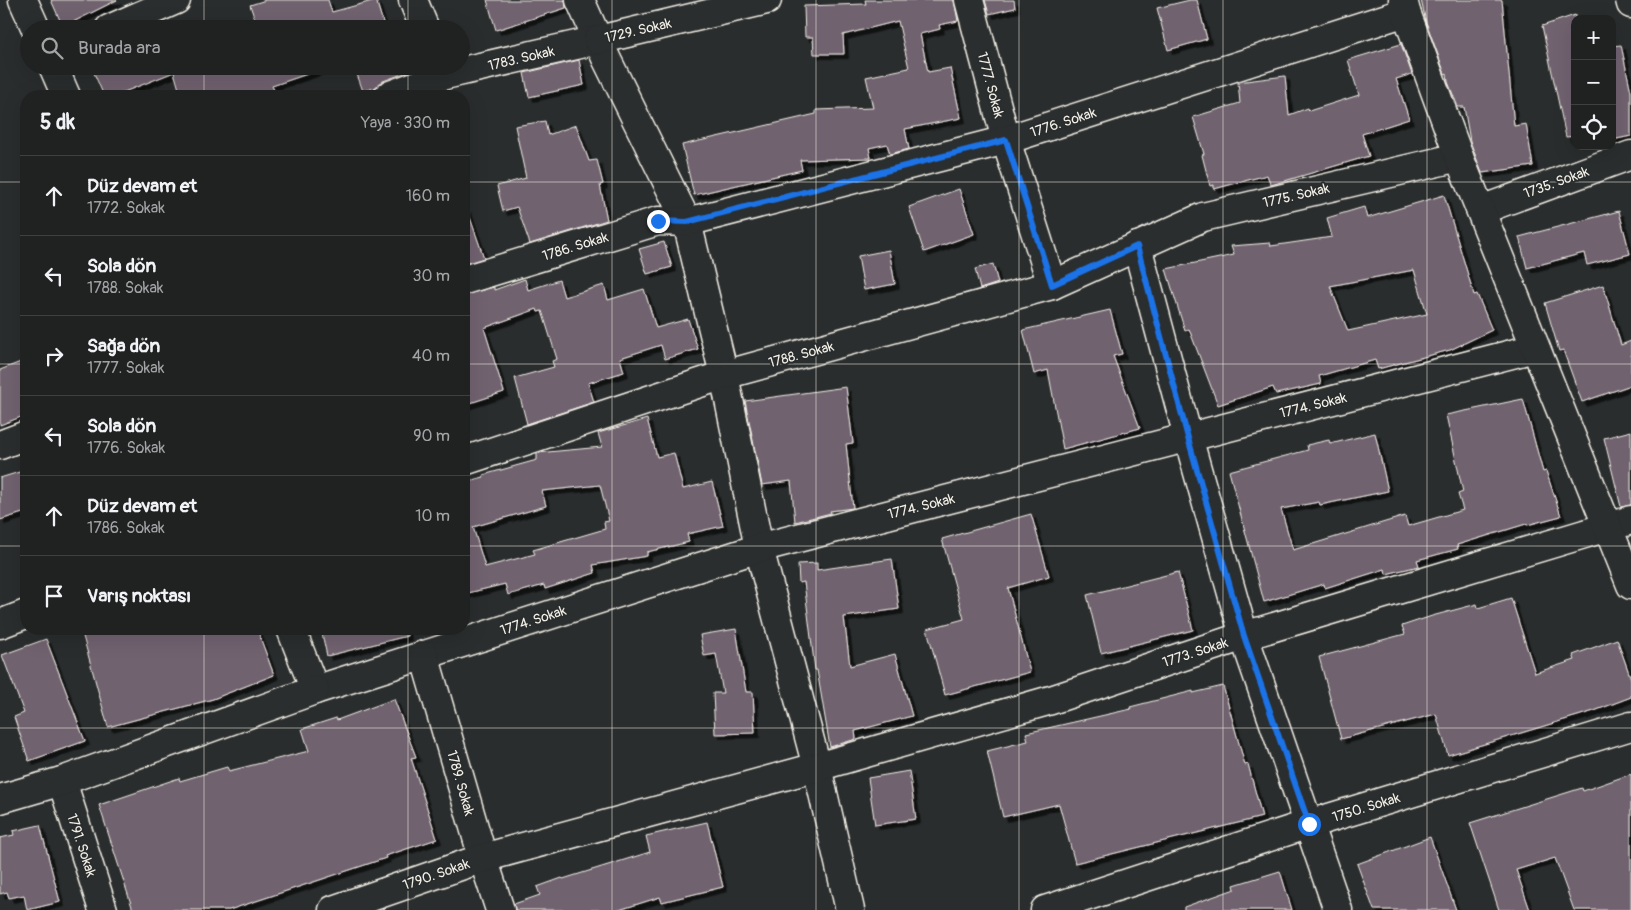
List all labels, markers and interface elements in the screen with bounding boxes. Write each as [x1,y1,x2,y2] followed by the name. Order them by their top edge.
[603,15,673,46] street label: 1729. Sokak
[1571,15,1616,150] map controls
[1571,15,1616,60] button: +
[20,20,470,75] search box
[38,34,66,62] icon: search
[78,36,161,60] text: Burada ara
[486,43,556,74] street label: 1783. Sokak
[974,50,1008,120] street label: 1777. Sokak
[1571,60,1616,105] button: −
[1028,104,1098,141] street label: 1776. Sokak
[1571,105,1616,150] button: locate
[40,109,75,136] text: 5 dk
[361,113,450,133] text: Yaya · 330 m
[1521,163,1591,202] street label: 1735. Sokak
[87,174,197,198] text: Düz devam et
[1261,180,1331,211] street label: 1775. Sokak
[40,182,68,210] icon: ahead
[406,186,450,206] text: 160 m
[87,198,165,218] text: 1772. Sokak
[647,210,670,233] route end
[540,228,610,265] street label: 1786. Sokak
[87,254,156,278] text: Sola dön
[40,262,68,290] icon: left
[412,266,450,286] text: 30 m
[87,278,164,298] text: 1788. Sokak
[87,334,160,358] text: Sağa dön
[767,338,836,371] street label: 1788. Sokak
[40,342,68,370] icon: right
[412,346,450,366] text: 40 m
[87,358,164,378] text: 1777. Sokak
[1278,389,1348,422] street label: 1774. Sokak
[87,414,156,438] text: Sola dön
[40,422,68,450] icon: left
[413,426,450,446] text: 90 m
[87,438,165,458] text: 1776. Sokak
[886,490,956,523] street label: 1774. Sokak
[87,494,197,518] text: Düz devam et
[40,502,68,530] icon: ahead
[415,506,450,526] text: 10 m
[87,518,165,538] text: 1786. Sokak
[40,582,68,610] icon: arrive
[87,584,191,608] text: Varış noktası
[498,602,568,639] street label: 1774. Sokak
[1160,634,1230,671] street label: 1773. Sokak
[443,749,478,818] street label: 1789. Sokak
[1330,789,1402,826] street label: 1750. Sokak
[63,811,100,879] street label: 1791. Sokak
[1298,813,1321,836] route start
[400,855,472,894] street label: 1790. Sokak

